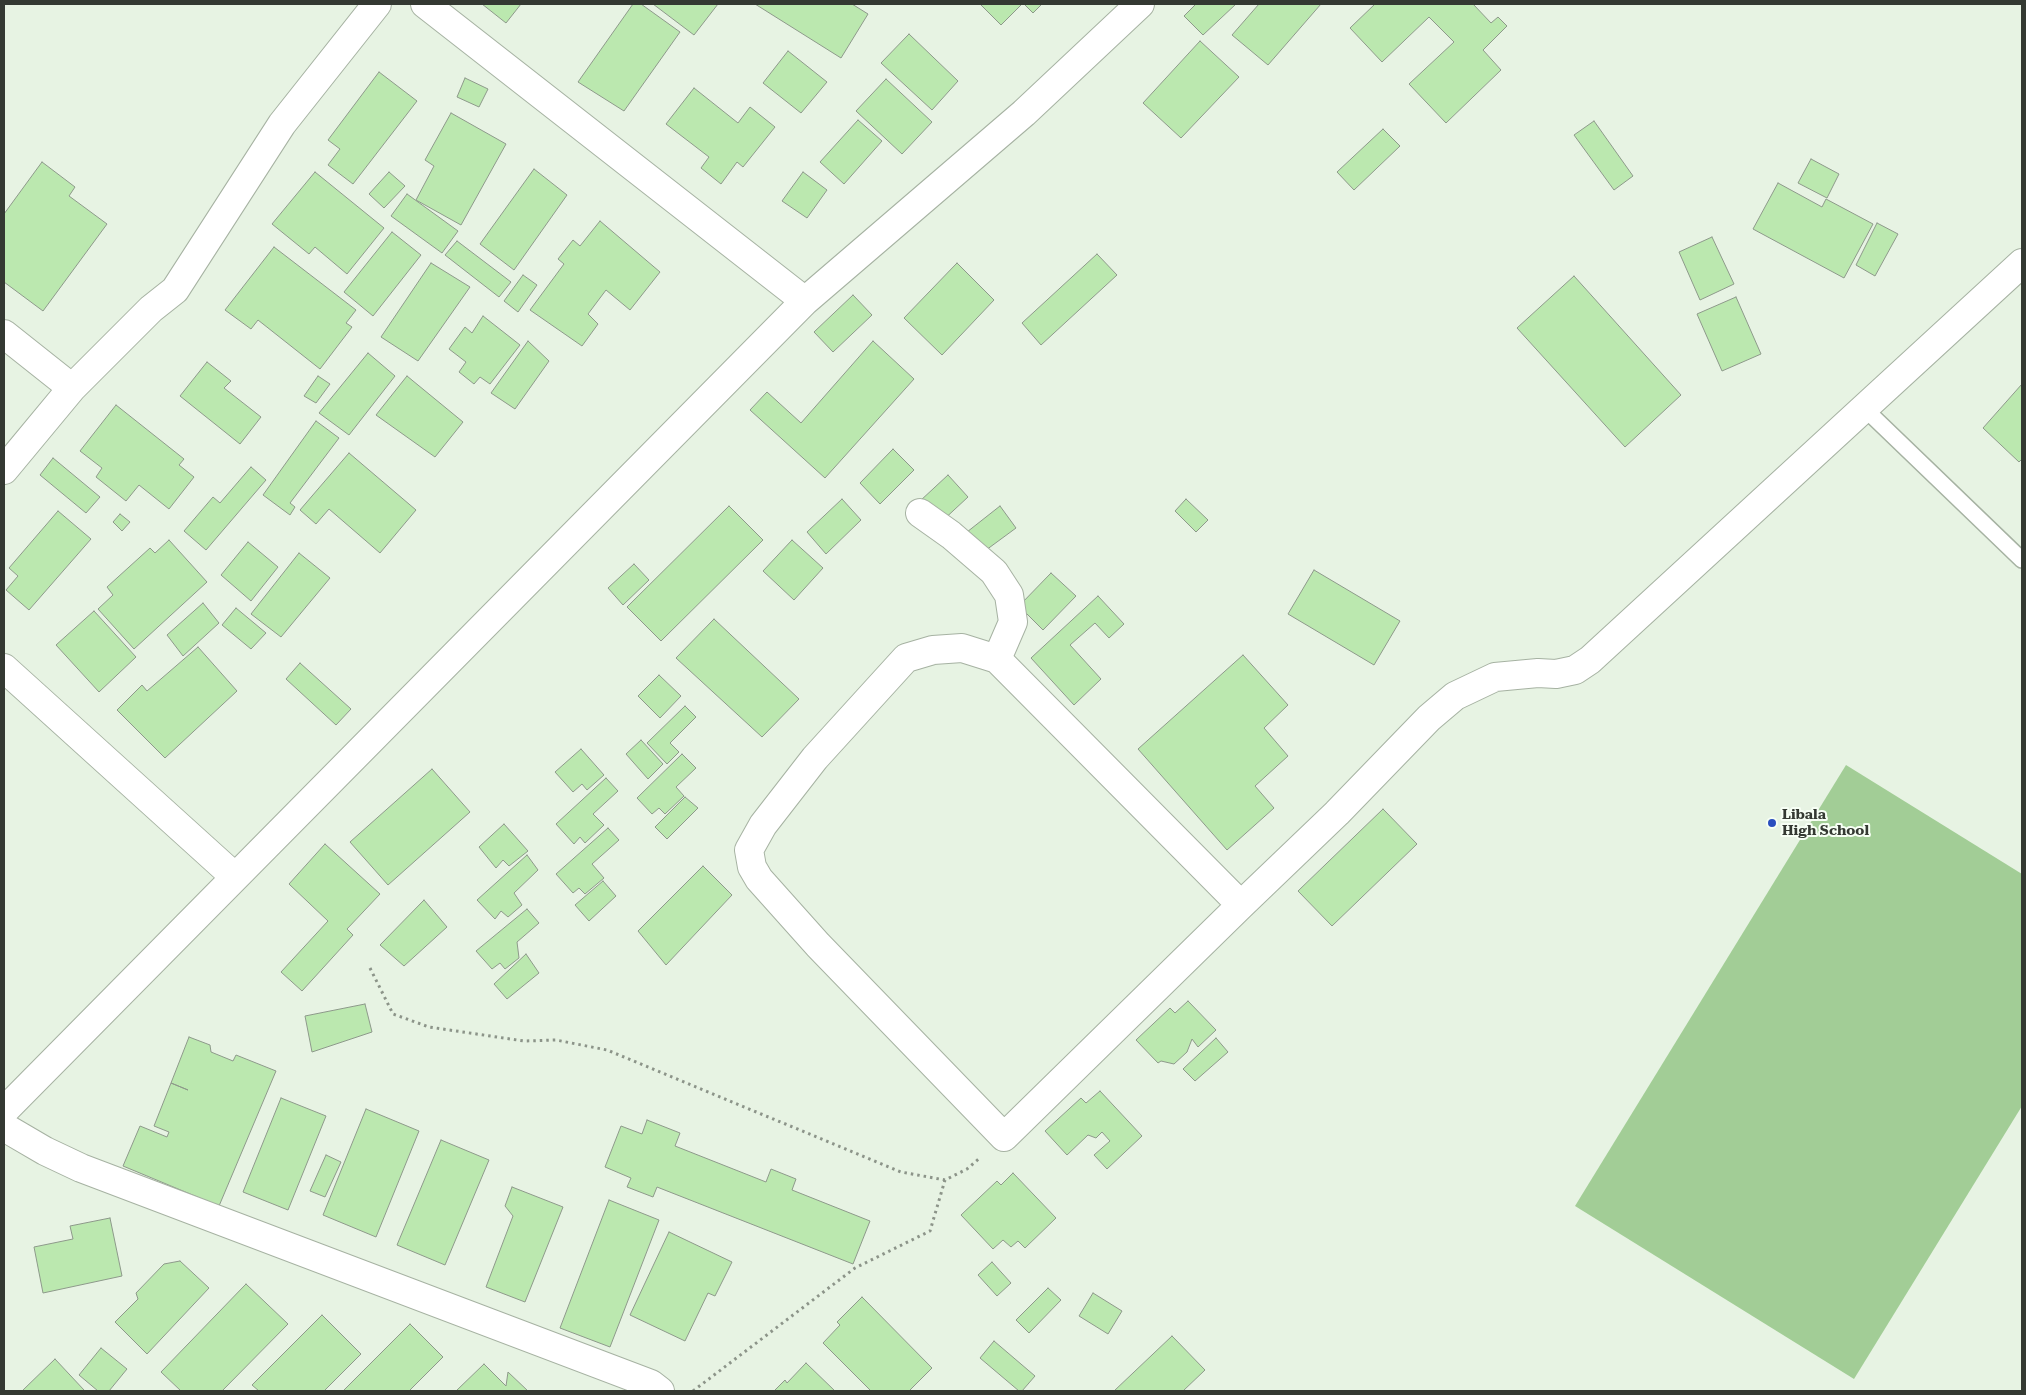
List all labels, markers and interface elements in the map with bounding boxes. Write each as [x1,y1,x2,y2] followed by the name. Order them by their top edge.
[1782,807,1869,840] place label: Libala High School
[1766,817,1778,829] marker: Libala High School

